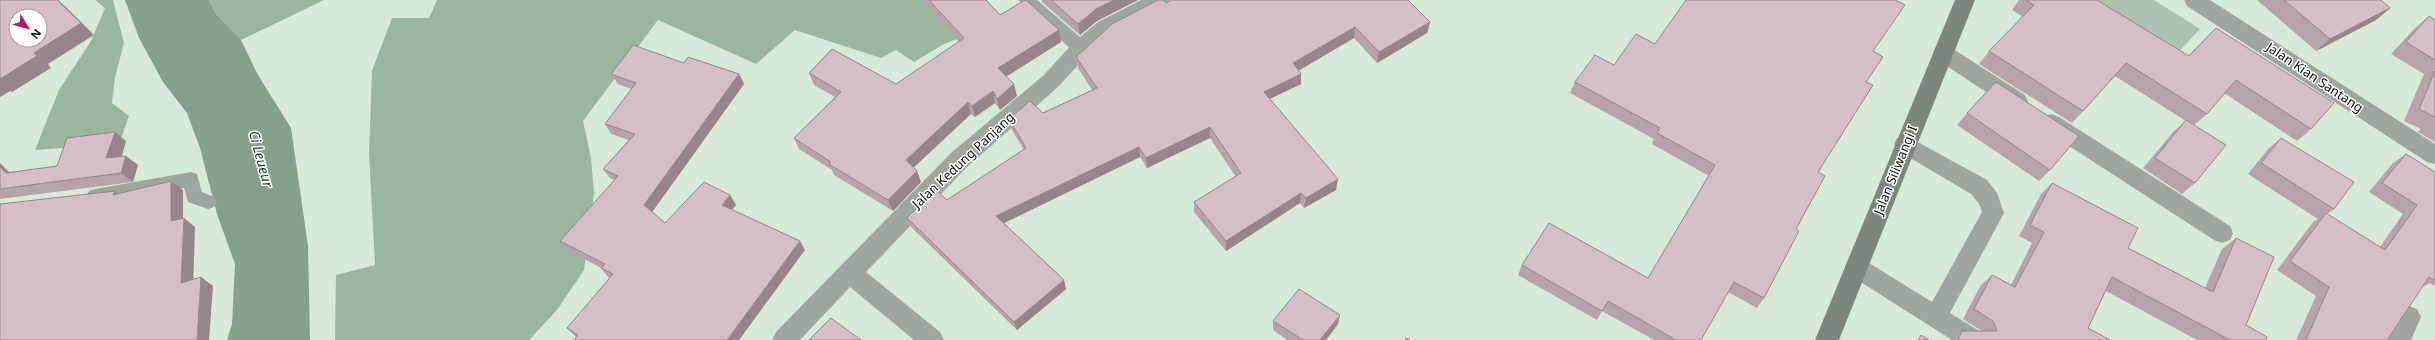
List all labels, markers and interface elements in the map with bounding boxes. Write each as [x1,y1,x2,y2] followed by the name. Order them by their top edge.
[8,8,48,48] north arrow
[28,26,45,42] text: N
[2261,37,2367,116] street label: Jalan Kian Santang
[907,108,1018,214] street label: Jalan Kedung Panjang
[1868,123,1921,219] street label: Jalan Siliwangi I
[245,128,278,190] water label: Ci Leueur

